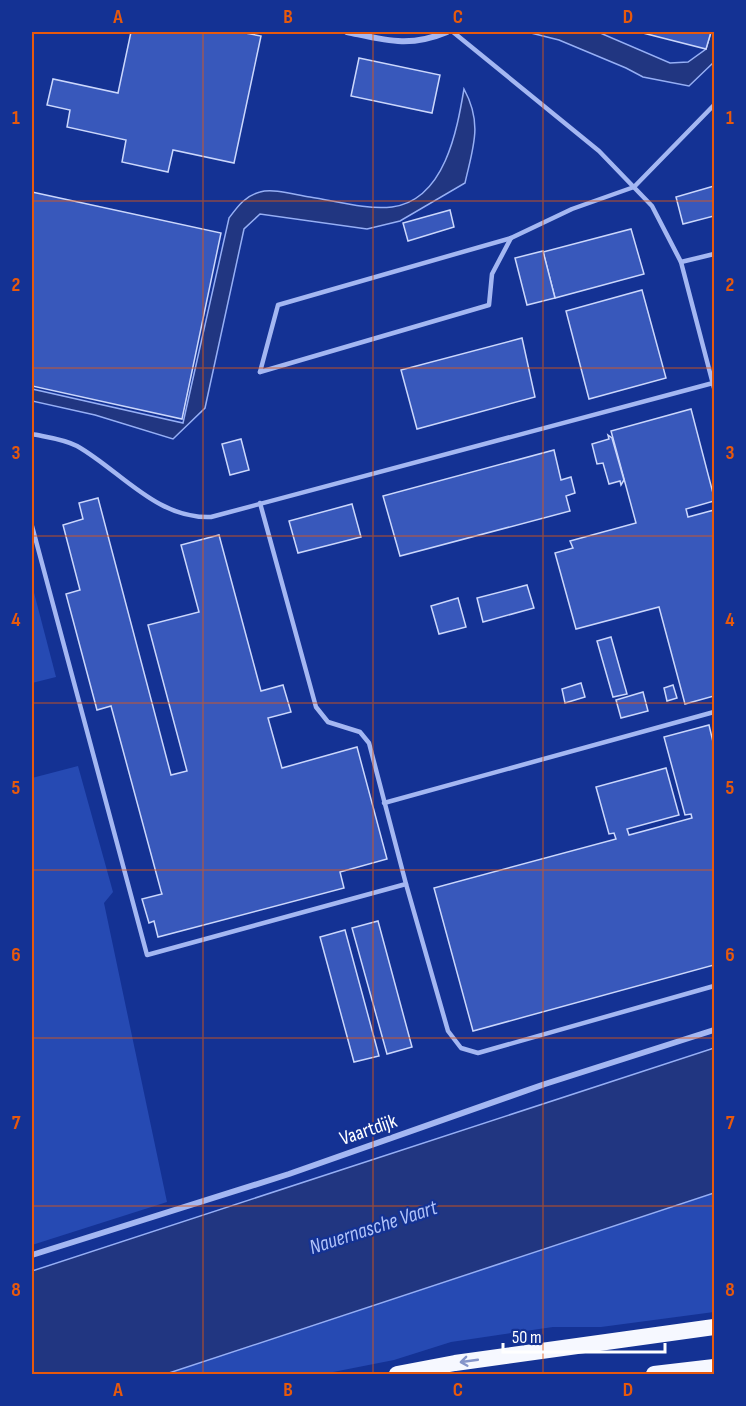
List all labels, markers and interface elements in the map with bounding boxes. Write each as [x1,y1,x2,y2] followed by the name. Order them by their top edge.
[112,5,123,29] text: A
[283,5,293,29] text: B
[453,5,463,29] text: C
[623,5,633,29] text: D
[12,106,20,130] text: 1
[726,106,734,130] text: 1
[12,273,20,297] text: 2
[726,273,734,297] text: 2
[12,441,21,465] text: 3
[726,441,735,465] text: 3
[11,608,21,632] text: 4
[725,608,735,632] text: 4
[12,776,21,800] text: 5
[726,776,735,800] text: 5
[11,943,21,967] text: 6
[725,943,735,967] text: 6
[337,1109,400,1151] street label: Vaartdijk
[12,1111,21,1135] text: 7
[726,1111,735,1135] text: 7
[306,1195,441,1260] water label: Nauernasche Vaart
[11,1278,21,1302] text: 8
[725,1278,735,1302] text: 8
[503,1316,665,1354] scale bar
[512,1327,542,1348] text: 50 m
[460,1356,480,1367] one-way arrow
[112,1378,123,1402] text: A
[283,1378,293,1402] text: B
[453,1378,463,1402] text: C
[623,1378,633,1402] text: D

